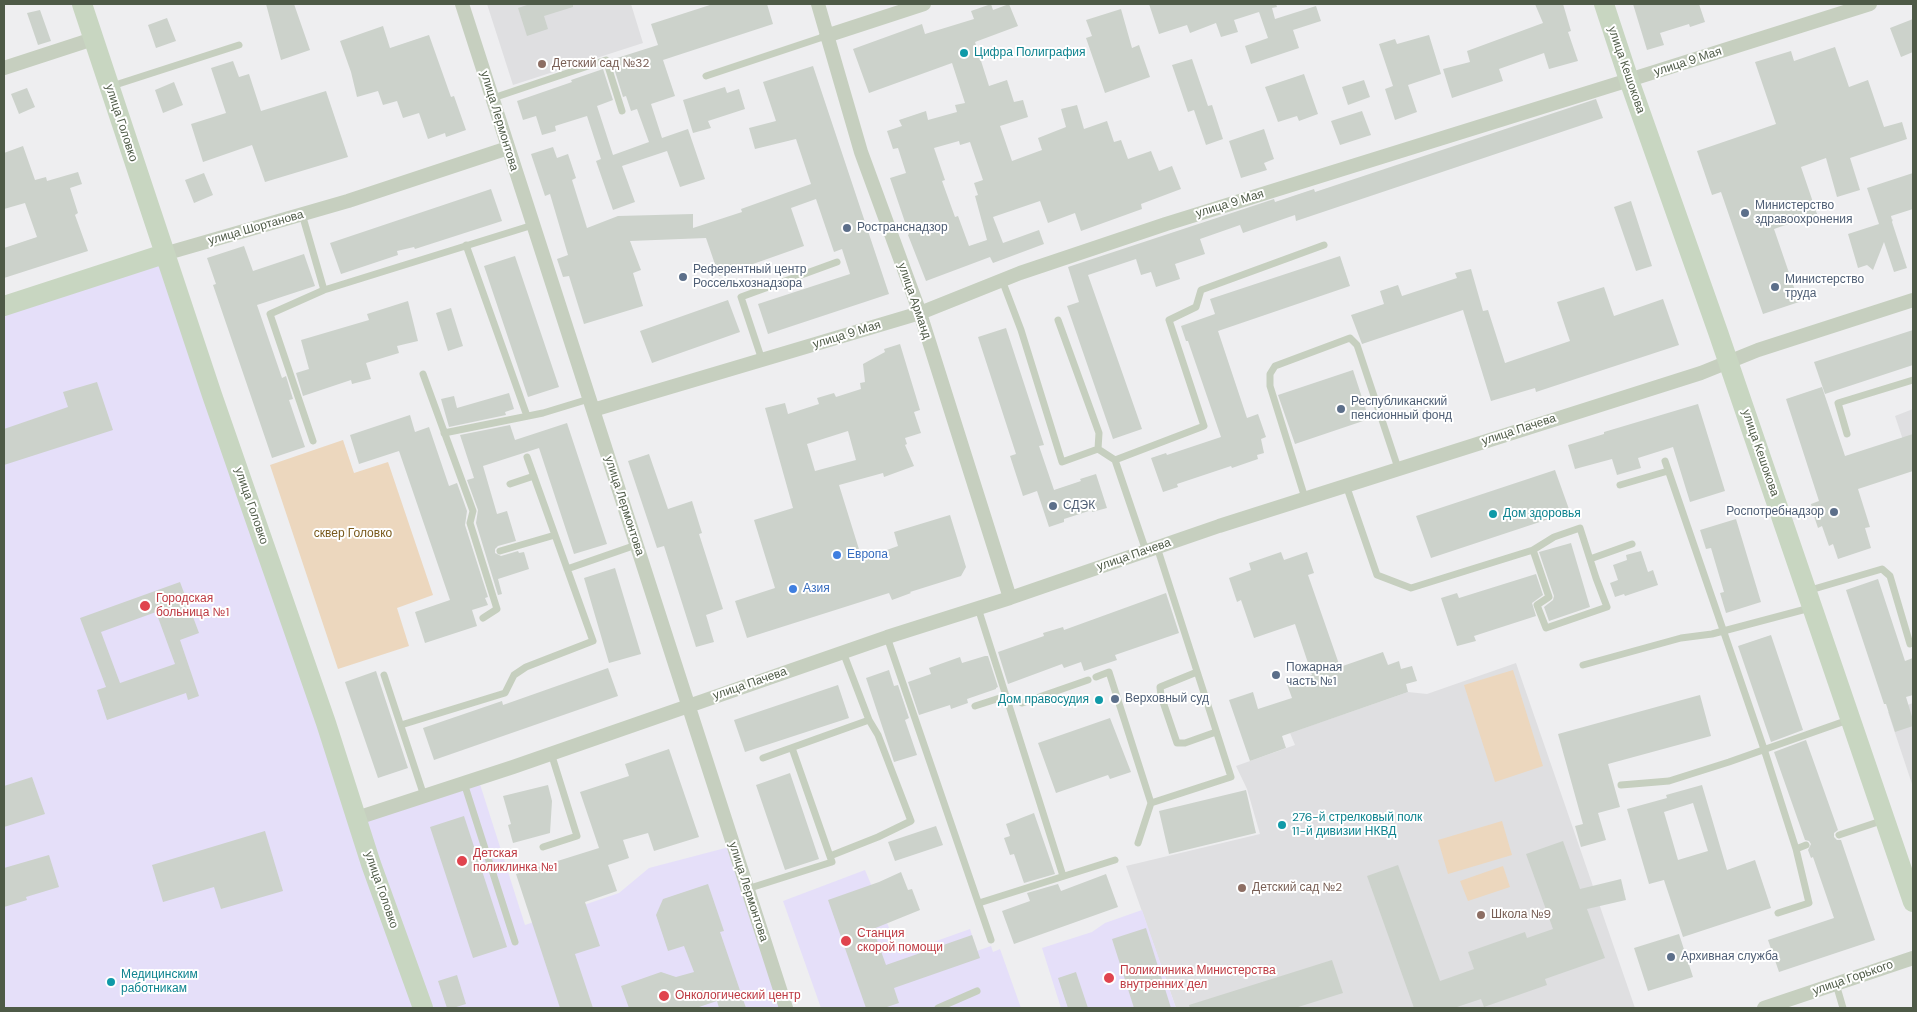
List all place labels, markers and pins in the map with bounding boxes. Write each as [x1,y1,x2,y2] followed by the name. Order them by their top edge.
[974,46,1086,60] place label: Цифра Полиграфия
[958,47,970,59] marker: Цифра Полиграфия
[552,57,649,71] place label: Детский сад №32
[536,58,548,70] marker: Детский сад №32
[1755,199,1853,227] place label: Министерство здравоохронения
[1739,207,1751,219] marker: Министерство здравоохронения
[857,221,948,235] place label: Ространснадзор
[841,222,853,234] marker: Ространснадзор
[693,263,807,291] place label: Референтный центр Россельхознадзора
[677,271,689,283] marker: Референтный центр Россельхознадзора
[1785,273,1864,301] place label: Министерство труда
[1769,281,1781,293] marker: Министерство труда
[1351,395,1452,423] place label: Республиканский пенсионный фонд
[1335,403,1347,415] marker: Республиканский пенсионный фонд
[1063,499,1095,513] place label: СДЭК
[1047,500,1059,512] marker: СДЭК
[1726,505,1824,519] place label: Роспотребнадзор
[1828,506,1840,518] marker: Роспотребнадзор
[1503,507,1581,521] place label: Дом здоровья
[1487,508,1499,520] marker: Дом здоровья
[847,548,888,562] place label: Европа
[831,549,843,561] marker: Европа
[803,582,830,596] place label: Азия
[787,583,799,595] marker: Азия
[156,592,229,620] place label: Городская больница №1
[138,599,152,613] marker: Городская больница №1
[1286,661,1342,689] place label: Пожарная часть №1
[1270,669,1282,681] marker: Пожарная часть №1
[1125,692,1209,706] place label: Верховный суд
[998,693,1089,707] place label: Дом правосудия
[1109,693,1121,705] marker: Верховный суд
[1093,694,1105,706] marker: Дом правосудия
[1292,811,1422,839] place label: 276-й стрелковый полк 11-й дивизии НКВД
[1276,819,1288,831] marker: 276-й стрелковый полк 11-й дивизии НКВД
[473,847,557,875] place label: Детская поликлинка №1
[455,854,469,868] marker: Детская поликлинка №1
[1252,881,1342,895] place label: Детский сад №2
[1236,882,1248,894] marker: Детский сад №2
[1491,908,1551,922] place label: Школа №9
[1475,909,1487,921] marker: Школа №9
[857,927,943,955] place label: Станция скорой помощи
[839,934,853,948] marker: Станция скорой помощи
[1681,950,1778,964] place label: Архивная служба
[1665,951,1677,963] marker: Архивная служба
[1120,964,1276,992] place label: Поликлиника Министерства внутренних дел
[121,968,198,996] place label: Медицинским работникам
[1102,971,1116,985] marker: Поликлиника Министерства внутренних дел
[105,976,117,988] marker: Медицинским работникам
[657,989,671,1003] marker: Онкологический центр
[675,989,801,1003] place label: Онкологический центр

